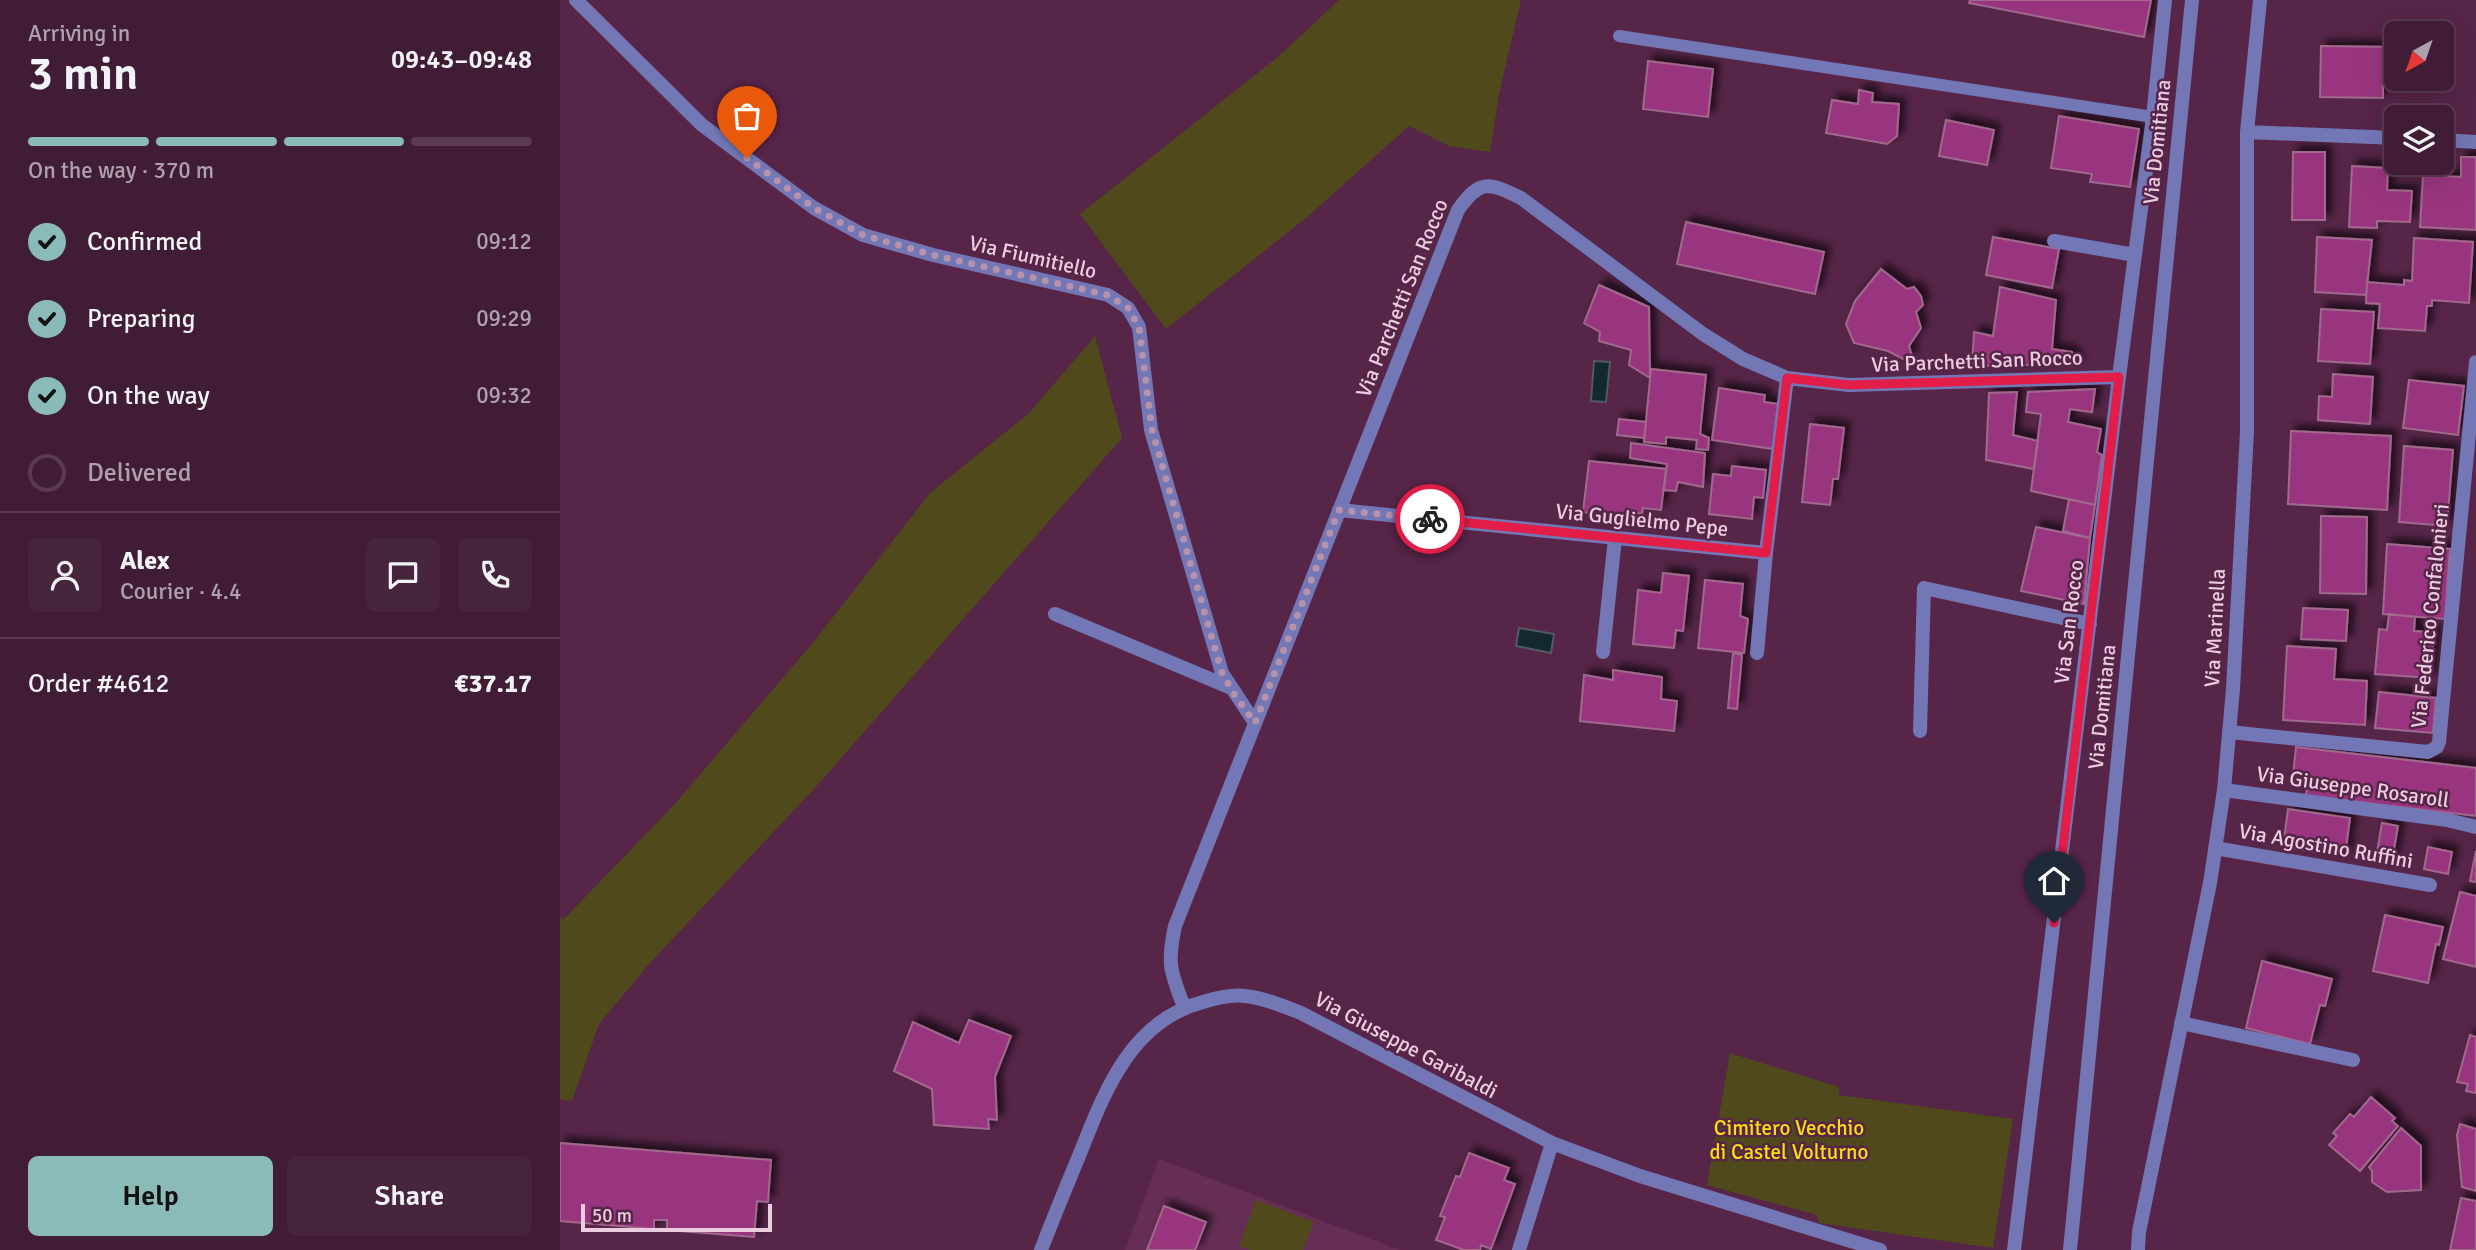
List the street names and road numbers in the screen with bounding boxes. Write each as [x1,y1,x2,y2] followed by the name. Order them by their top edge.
[2137,78,2177,206] street label: Via Domitiana
[1350,195,1454,401] street label: Via Parchetti San Rocco
[967,230,1099,284] street label: Via Fiumitiello
[1871,344,2083,378] street label: Via Parchetti San Rocco
[1554,498,1730,542] street label: Via Guglielmo Pepe
[2405,502,2455,730] street label: Via Federico Confalonieri
[2048,558,2090,686] street label: Via San Rocco
[2199,568,2231,688] street label: Via Marinella
[2082,643,2122,771] street label: Via Domitiana
[2255,761,2451,813] street label: Via Giuseppe Rosaroll
[2237,818,2415,874] street label: Via Agostino Ruffini
[1310,986,1502,1104] street label: Via Giuseppe Garibaldi

